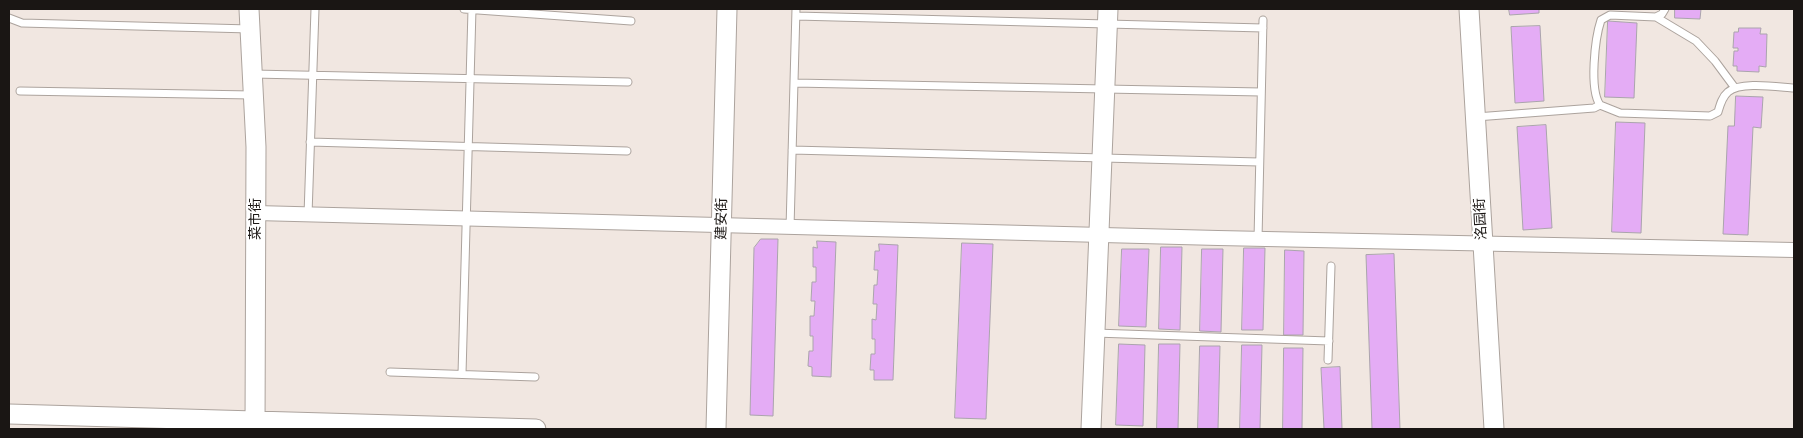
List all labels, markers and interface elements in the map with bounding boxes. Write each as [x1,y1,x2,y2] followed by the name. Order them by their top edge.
[248,198,264,240] street label: 菜市街
[713,198,731,240] street label: 建安街
[1472,198,1490,240] street label: 洺园街

